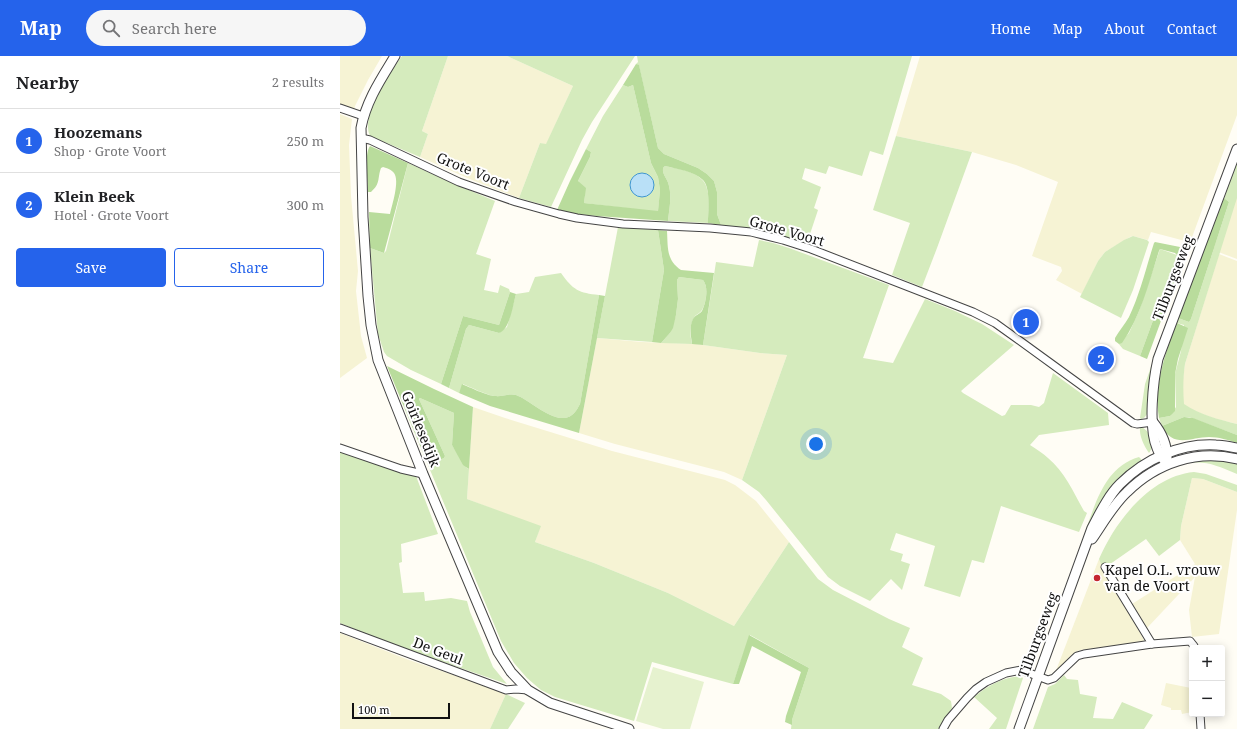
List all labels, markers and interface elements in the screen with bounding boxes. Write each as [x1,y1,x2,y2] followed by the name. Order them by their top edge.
[86,10,366,46] search box
[20,15,62,41] text: Map
[100,17,122,39] icon: search
[132,18,217,38] text: Search here
[991,19,1031,38] text: Home
[1053,19,1082,38] text: Map
[1104,19,1145,38] text: About
[1167,19,1217,38] text: Contact
[16,71,79,94] text: Nearby
[272,73,324,91] text: 2 results
[54,122,142,142] text: Hoozemans
[25,132,33,150] text: 1
[287,132,324,150] text: 250 m
[54,142,166,160] text: Shop · Grote Voort
[434,147,513,194] street label: Grote Voort
[54,186,135,206] text: Klein Beek
[25,196,33,214] text: 2
[287,196,324,214] text: 300 m
[54,206,169,224] text: Hotel · Grote Voort
[748,211,827,250] street label: Grote Voort
[1148,232,1198,323] street label: Tilburgseweg
[16,248,166,287] button: Save
[174,248,324,287] button: Share
[1013,307,1039,337] pin: 1
[1088,344,1114,374] pin: 2
[398,388,446,470] street label: Goirlesedijk
[806,434,826,454] your location
[1105,560,1221,595] place label: Kapel O.L. vrouw van de Voort
[1092,573,1102,583] marker: Kapel O.L. vrouw van de Voort
[1013,589,1062,680] street label: Tilburgseweg
[410,632,466,669] street label: De Geul
[1189,645,1225,717] map controls
[1189,645,1225,681] button: +
[1189,681,1225,717] button: −
[352,701,450,720] scale bar
[358,702,390,717] text: 100 m

